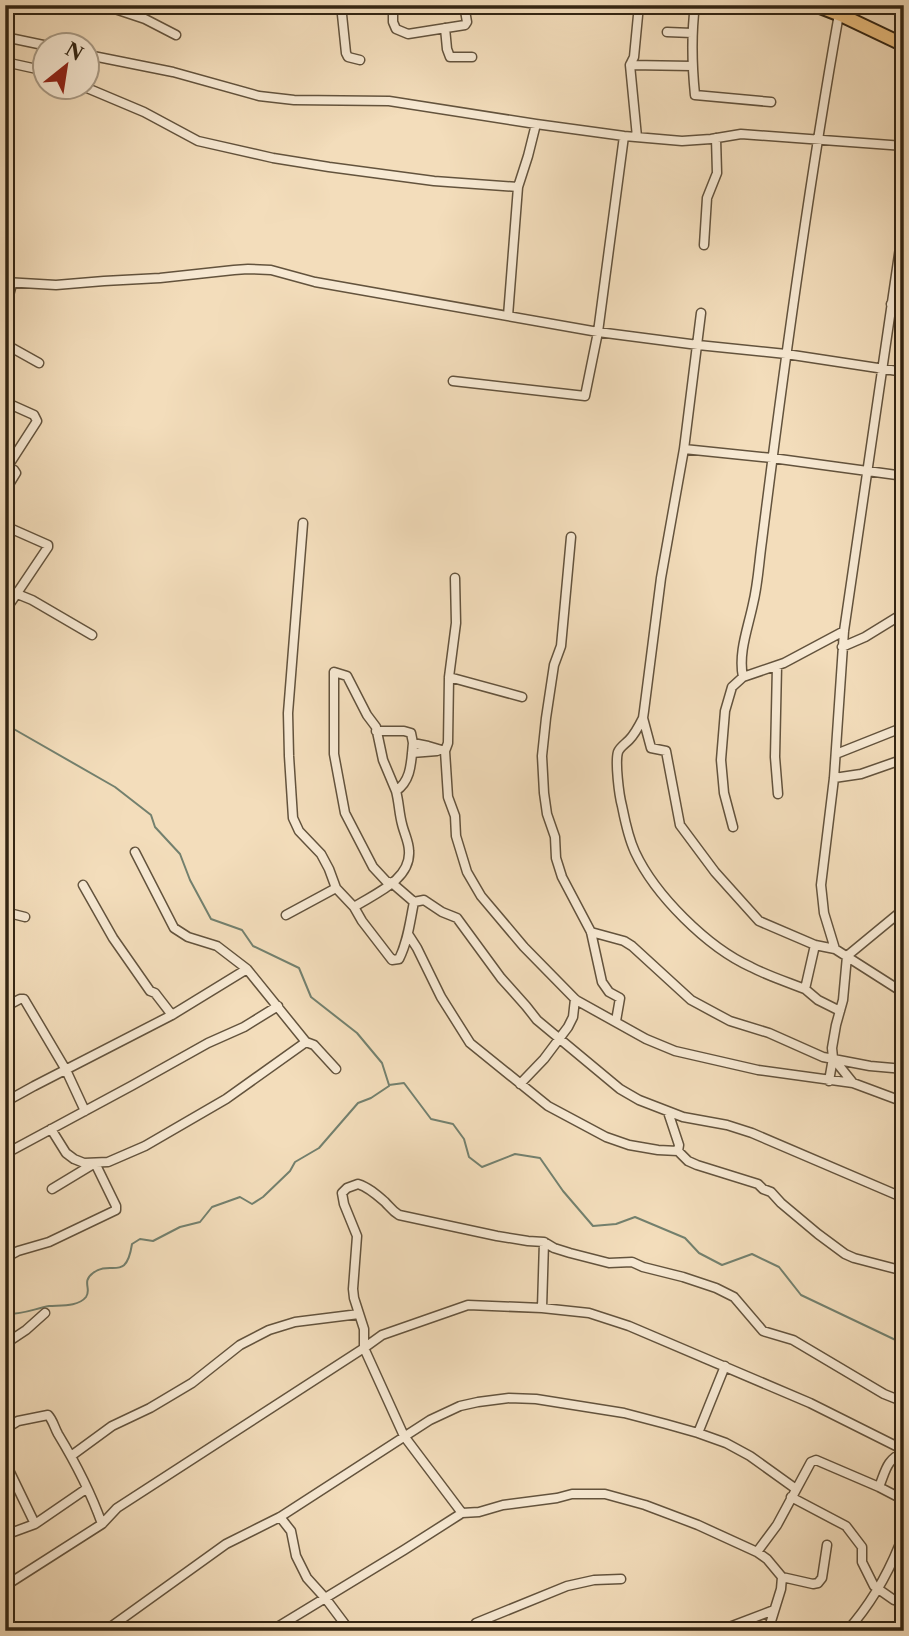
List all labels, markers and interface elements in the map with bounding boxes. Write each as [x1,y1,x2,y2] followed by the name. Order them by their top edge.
[32,32,102,102] north arrow
[61,38,87,66] text: N

